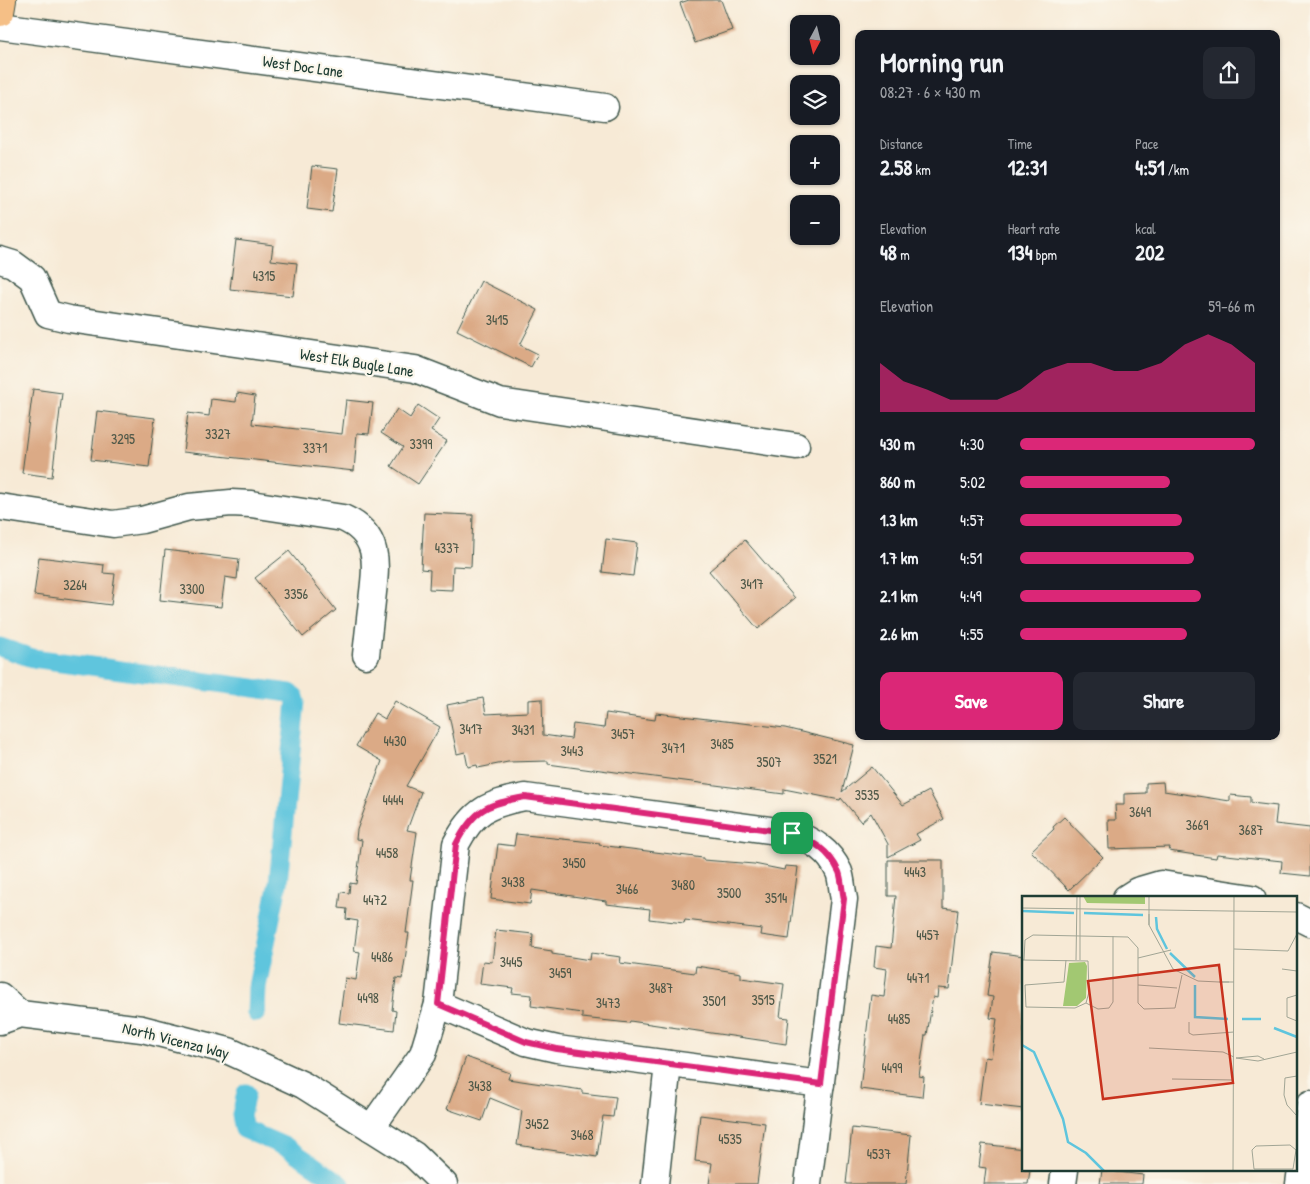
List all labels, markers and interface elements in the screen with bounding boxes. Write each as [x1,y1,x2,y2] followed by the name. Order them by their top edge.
[790,15,840,65] north arrow
[790,15,840,245] map controls
[880,43,1004,81] text: Morning run
[1203,47,1255,99] button: share
[261,49,345,83] street label: West Doc Lane
[790,75,840,125] button: layers
[880,81,980,103] text: 08:27 · 6 × 430 m
[880,134,923,153] text: Distance
[1008,134,1032,153] text: Time
[1135,134,1159,153] text: Pace
[790,135,840,185] button: +
[880,153,912,182] text: 2.58
[1008,153,1047,182] text: 12:31
[1135,153,1165,182] text: 4:51
[912,160,931,179] text: km
[1165,160,1189,179] text: /km
[790,195,840,245] button: −
[880,219,927,238] text: Elevation
[1008,219,1060,238] text: Heart rate
[1135,219,1156,238] text: kcal
[880,238,897,267] text: 48
[1008,238,1033,267] text: 134
[1135,238,1164,267] text: 202
[897,245,910,264] text: m
[1033,245,1057,264] text: bpm
[253,266,275,285] house number: 4315
[880,295,933,317] text: Elevation
[1208,295,1255,317] text: 59–66 m
[486,310,508,329] house number: 3415
[298,342,416,382] street label: West Elk Bugle Lane
[205,424,231,443] house number: 3327
[111,429,135,448] house number: 3295
[880,433,915,455] text: 430 m
[960,433,984,455] text: 4:30
[410,434,432,453] house number: 3399
[303,438,327,457] house number: 3371
[880,471,915,493] text: 860 m
[960,471,985,493] text: 5:02
[880,509,918,531] text: 1.3 km
[960,509,984,531] text: 4:57
[435,538,459,557] house number: 4337
[880,547,918,569] text: 1.7 km
[960,547,982,569] text: 4:51
[740,574,764,593] house number: 3417
[63,575,87,594] house number: 3264
[179,579,205,598] house number: 3300
[284,584,308,603] house number: 3356
[880,585,918,607] text: 2.1 km
[960,585,982,607] text: 4:49
[880,623,919,645] text: 2.6 km
[960,623,983,645] text: 4:55
[880,672,1063,730] button: Save
[1073,672,1255,730] button: Share
[459,719,483,738] house number: 3417
[512,720,534,739] house number: 3431
[611,724,635,743] house number: 3457
[383,731,407,750] house number: 4430
[710,734,734,753] house number: 3485
[661,738,685,757] house number: 3471
[560,741,584,760] house number: 3443
[813,749,837,768] house number: 3521
[756,752,782,771] house number: 3507
[855,785,879,804] house number: 3535
[383,790,404,809] house number: 4444
[1129,802,1151,821] house number: 3649
[771,812,813,854] pin
[1186,815,1208,834] house number: 3669
[778,819,806,847] icon: arrive
[1239,820,1263,839] house number: 3687
[376,843,398,862] house number: 4458
[562,853,586,872] house number: 3450
[904,862,926,881] house number: 4443
[501,872,525,891] house number: 3438
[671,875,695,894] house number: 3480
[616,879,639,898] house number: 3466
[717,883,741,902] house number: 3500
[765,888,787,907] house number: 3514
[363,890,387,909] house number: 4472
[1022,896,1298,1172] inset map
[916,925,940,944] house number: 4457
[371,947,393,966] house number: 4486
[500,952,522,971] house number: 3445
[549,963,571,982] house number: 3459
[907,968,929,987] house number: 4471
[649,978,673,997] house number: 3487
[357,988,379,1007] house number: 4498
[751,990,775,1009] house number: 3515
[702,991,726,1010] house number: 3501
[596,993,620,1012] house number: 3473
[888,1009,910,1028] house number: 4485
[120,1016,232,1064] street label: North Vicenza Way
[882,1058,902,1077] house number: 4499
[468,1076,492,1095] house number: 3438
[525,1114,549,1133] house number: 3452
[570,1125,594,1144] house number: 3468
[718,1129,742,1148] house number: 4535
[867,1144,891,1163] house number: 4537

